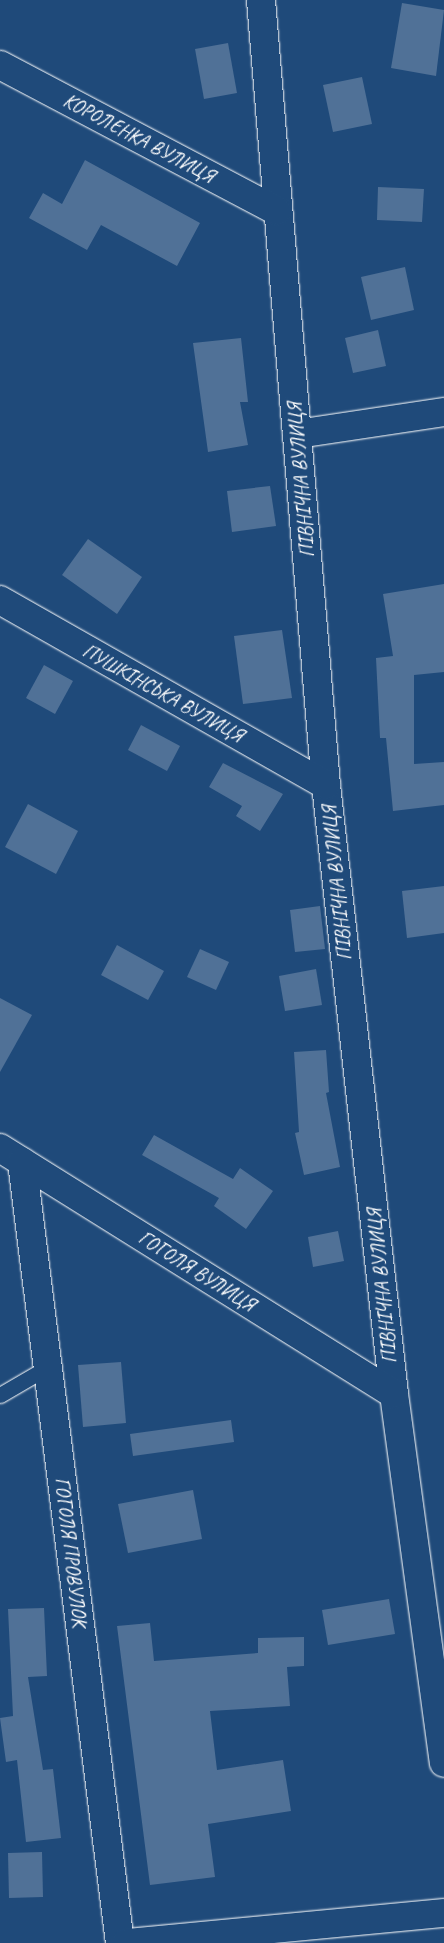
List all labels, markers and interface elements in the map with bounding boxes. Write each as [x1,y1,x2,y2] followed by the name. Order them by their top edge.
[60,88,218,188] street label: КОРОЛЕНКА ВУЛИЦЯ
[282,402,320,558] street label: ПІВНІЧНА ВУЛИЦЯ
[79,639,247,747] street label: ПУШКІНСЬКА ВУЛИЦЯ
[317,805,357,961] street label: ПІВНІЧНА ВУЛИЦЯ
[362,1208,402,1364] street label: ПІВНІЧНА ВУЛИЦЯ
[134,1226,260,1316] street label: ГОГОЛЯ ВУЛИЦЯ
[50,1476,92,1628] street label: ГОГОЛЯ ПРОВУЛОК

